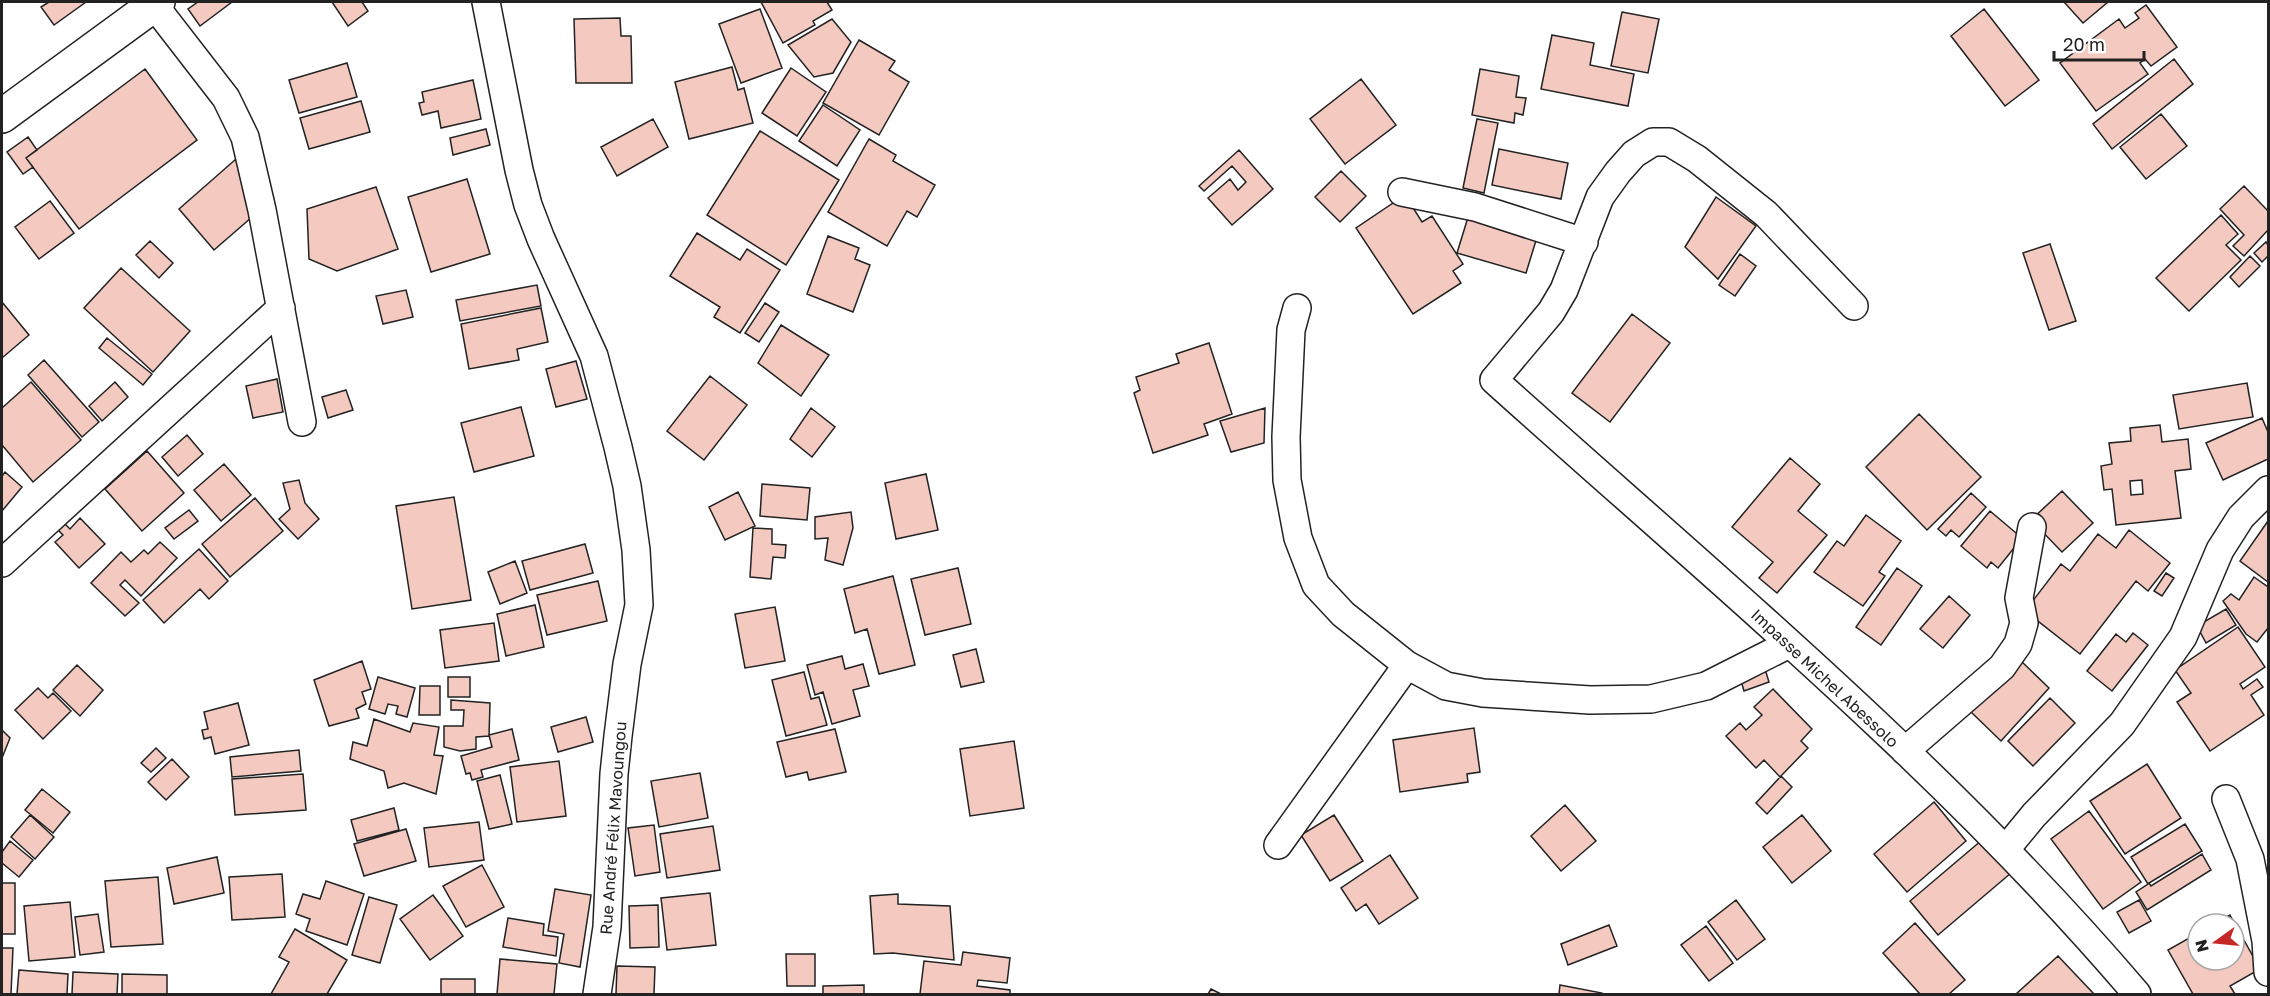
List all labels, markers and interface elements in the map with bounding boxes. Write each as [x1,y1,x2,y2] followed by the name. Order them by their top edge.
[2054,24,2144,62] scale bar
[2063,33,2105,55] text: 20 m
[1747,604,1903,752] street label: Impasse Michel Abessolo
[596,721,630,935] street label: Rue André Félix Mavoungou
[2186,912,2246,972] north arrow
[2190,937,2213,954] text: N

